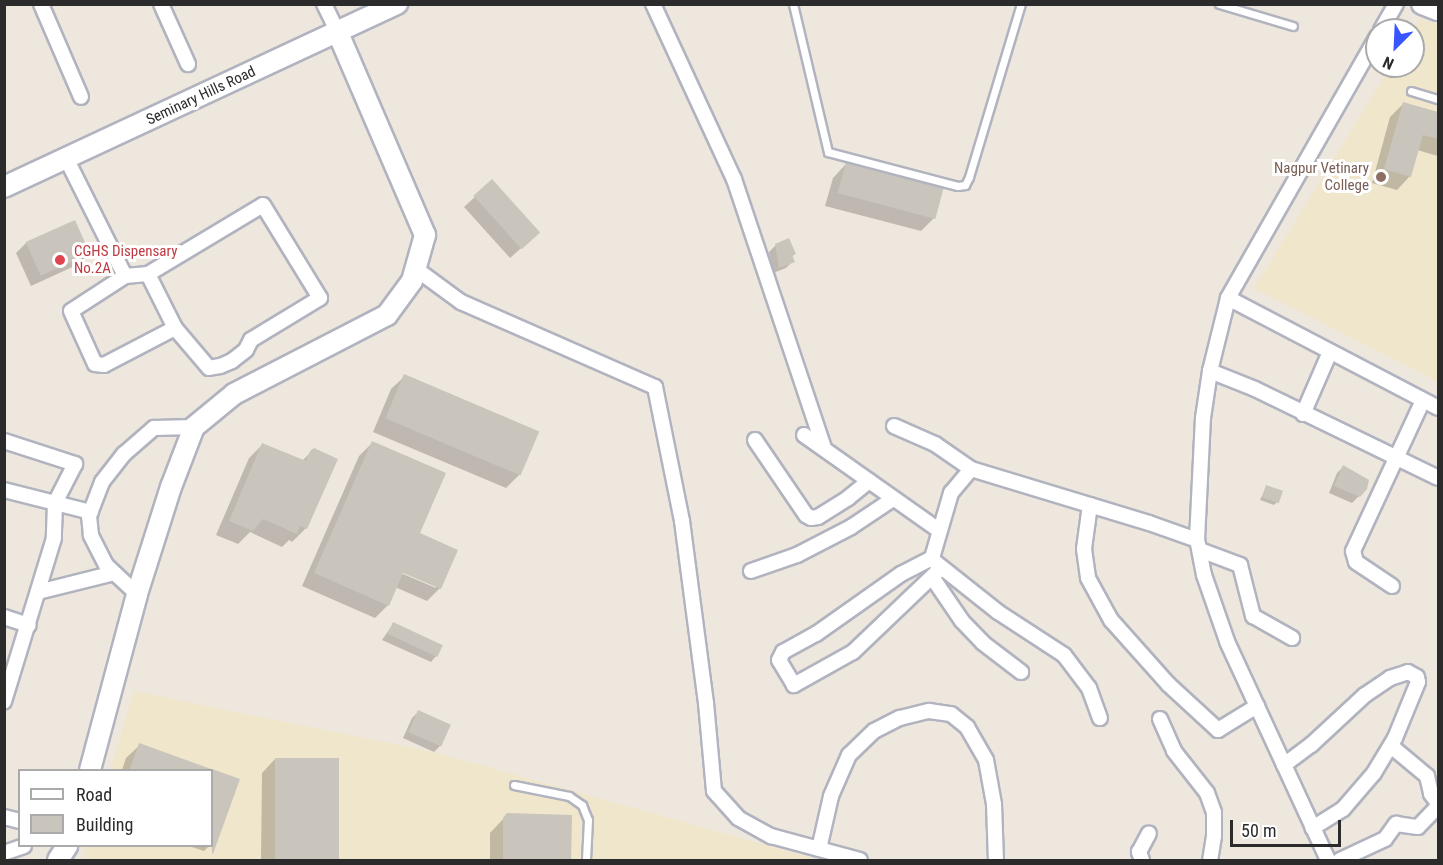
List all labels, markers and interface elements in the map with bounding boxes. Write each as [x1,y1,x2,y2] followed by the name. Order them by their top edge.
[1365,18,1425,78] north arrow
[1380,52,1397,74] text: N
[144,63,258,129] street label: Seminary Hills Road
[1274,159,1369,194] place label: Nagpur Vetinary College
[1374,170,1388,184] marker: Nagpur Vetinary College
[74,242,177,277] place label: CGHS Dispensary No.2A
[51,251,69,269] marker: CGHS Dispensary No.2A
[18,769,213,847] legend
[76,784,112,805] text: Road
[1233,808,1344,846] scale bar
[76,814,133,835] text: Building
[1241,820,1276,841] text: 50 m

